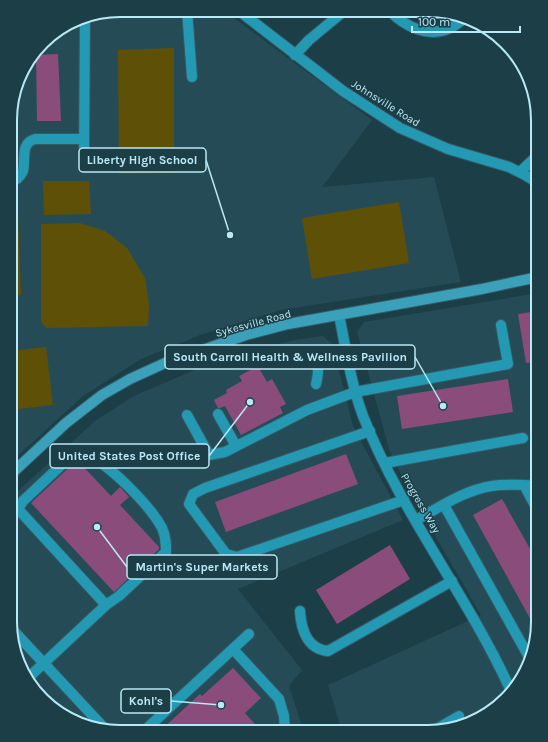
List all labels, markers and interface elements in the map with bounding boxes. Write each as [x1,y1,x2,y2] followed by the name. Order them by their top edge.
[412,8,520,34] scale bar
[418,15,450,29] text: 100 m
[349,77,422,130] street label: Johnsville Road
[79,148,206,172] callout: Liberty High School
[87,153,197,167] text: Liberty High School
[214,307,292,340] street label: Sykesville Road
[165,345,415,369] callout: South Carroll Health & Wellness Pavilion
[173,350,407,364] text: South Carroll Health & Wellness Pavilion
[50,444,209,468] callout: United States Post Office
[58,449,200,463] text: United States Post Office
[398,471,443,535] street label: Progress Way
[127,555,277,579] callout: Martin's Super Markets
[135,560,269,574] text: Martin's Super Markets
[121,689,171,713] callout: Kohl's
[129,694,163,708] text: Kohl's

